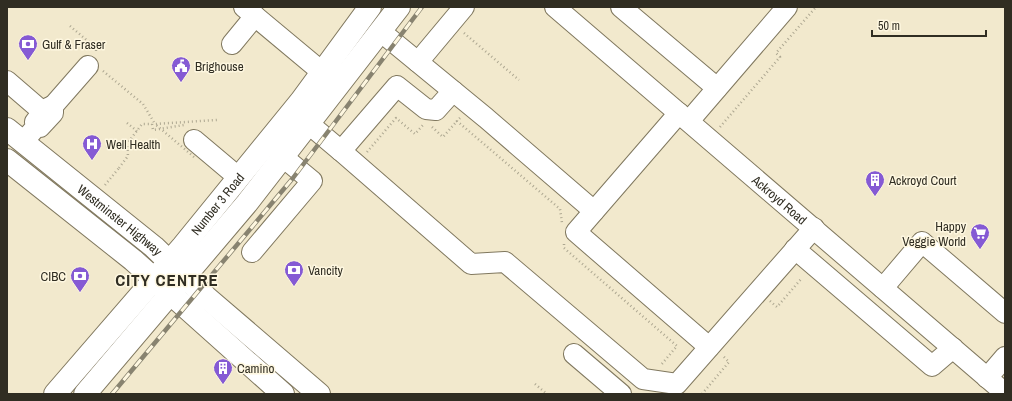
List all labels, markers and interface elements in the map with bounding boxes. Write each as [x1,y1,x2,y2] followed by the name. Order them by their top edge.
[872,12,986,38] scale bar
[878,18,900,34] text: 50 m
[17,33,39,61] bank icon: Gulf & Fraser
[42,36,106,53] place label: Gulf & Fraser
[170,55,192,83] public building icon: Brighouse
[195,58,244,75] place label: Brighouse
[81,133,103,161] hospital icon: Well Health
[106,136,160,153] place label: Well Health
[187,169,248,238] street label: Number 3 Road
[864,169,886,197] building icon: Ackroyd Court
[748,171,811,228] street label: Ackroyd Road
[888,172,957,189] place label: Ackroyd Court
[74,181,167,260] street label: Westminster Highway
[902,218,967,250] place label: Happy Veggie World
[969,222,991,250] supermarket icon: Happy Veggie World
[283,259,305,287] bank icon: Vancity
[308,262,343,279] place label: Vancity
[69,265,91,293] bank icon: CIBC
[41,268,66,285] place label: CIBC
[115,268,219,291] district label: CITY CENTRE
[212,357,234,385] building icon: Camino
[237,360,274,377] place label: Camino

